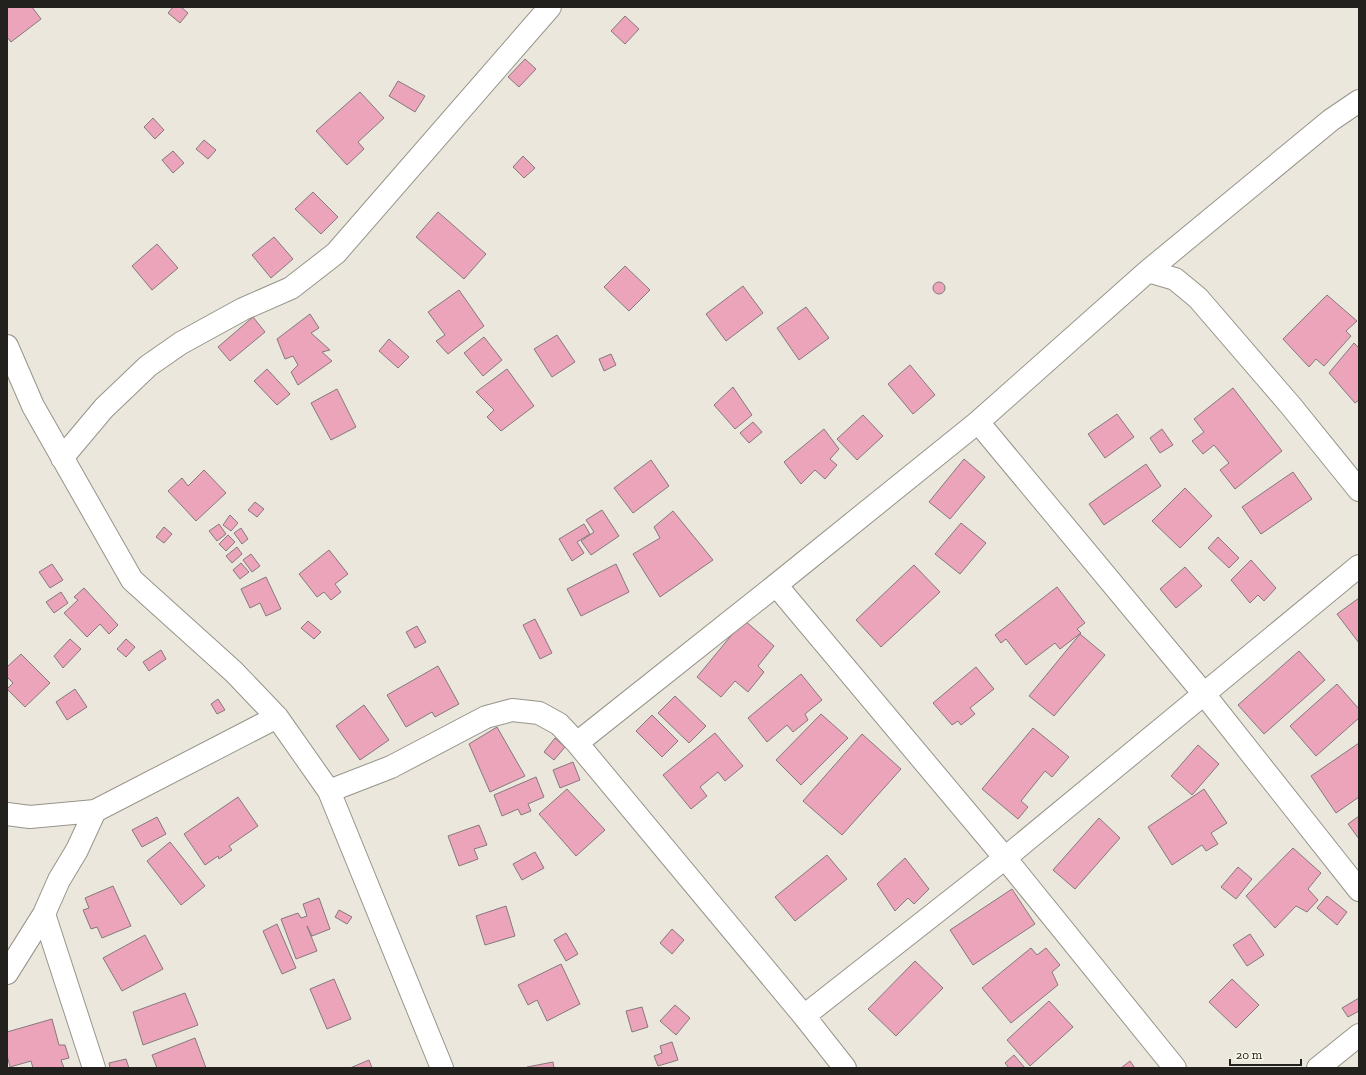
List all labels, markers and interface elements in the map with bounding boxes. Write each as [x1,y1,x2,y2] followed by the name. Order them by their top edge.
[1230,1041,1301,1067] scale bar
[1236,1048,1263,1062] text: 20 m

